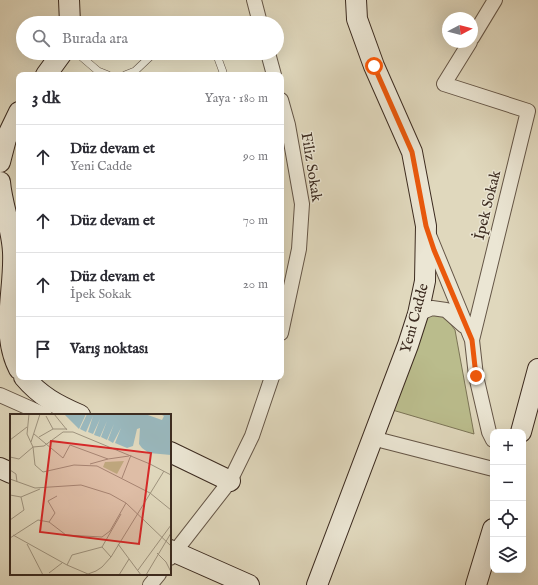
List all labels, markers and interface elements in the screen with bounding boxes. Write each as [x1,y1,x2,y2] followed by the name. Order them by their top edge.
[442,12,478,48] north arrow
[16,16,284,60] search box
[30,27,52,49] icon: search
[62,29,128,48] text: Burada ara
[365,57,383,75] route start
[32,88,60,109] text: 3 dk
[204,90,268,107] text: Yaya · 180 m
[297,131,327,204] street label: Filiz Sokak
[70,139,155,158] text: Düz devam et
[32,146,54,168] icon: ahead
[243,148,268,165] text: 90 m
[70,158,132,175] text: Yeni Cadde
[470,167,506,242] street label: İpek Sokak
[32,210,54,232] icon: ahead
[70,211,155,230] text: Düz devam et
[243,212,268,229] text: 70 m
[70,267,155,286] text: Düz devam et
[32,274,54,296] icon: ahead
[243,276,268,293] text: 20 m
[396,281,433,355] street label: Yeni Cadde
[70,286,132,303] text: İpek Sokak
[32,338,54,360] icon: arrive
[70,339,148,358] text: Varış noktası
[467,367,485,385] route end
[10,414,171,575] inset map
[490,429,526,573] map controls
[490,429,526,465] button: +
[490,465,526,501] button: −
[490,501,526,537] button: locate
[490,537,526,573] button: layers

